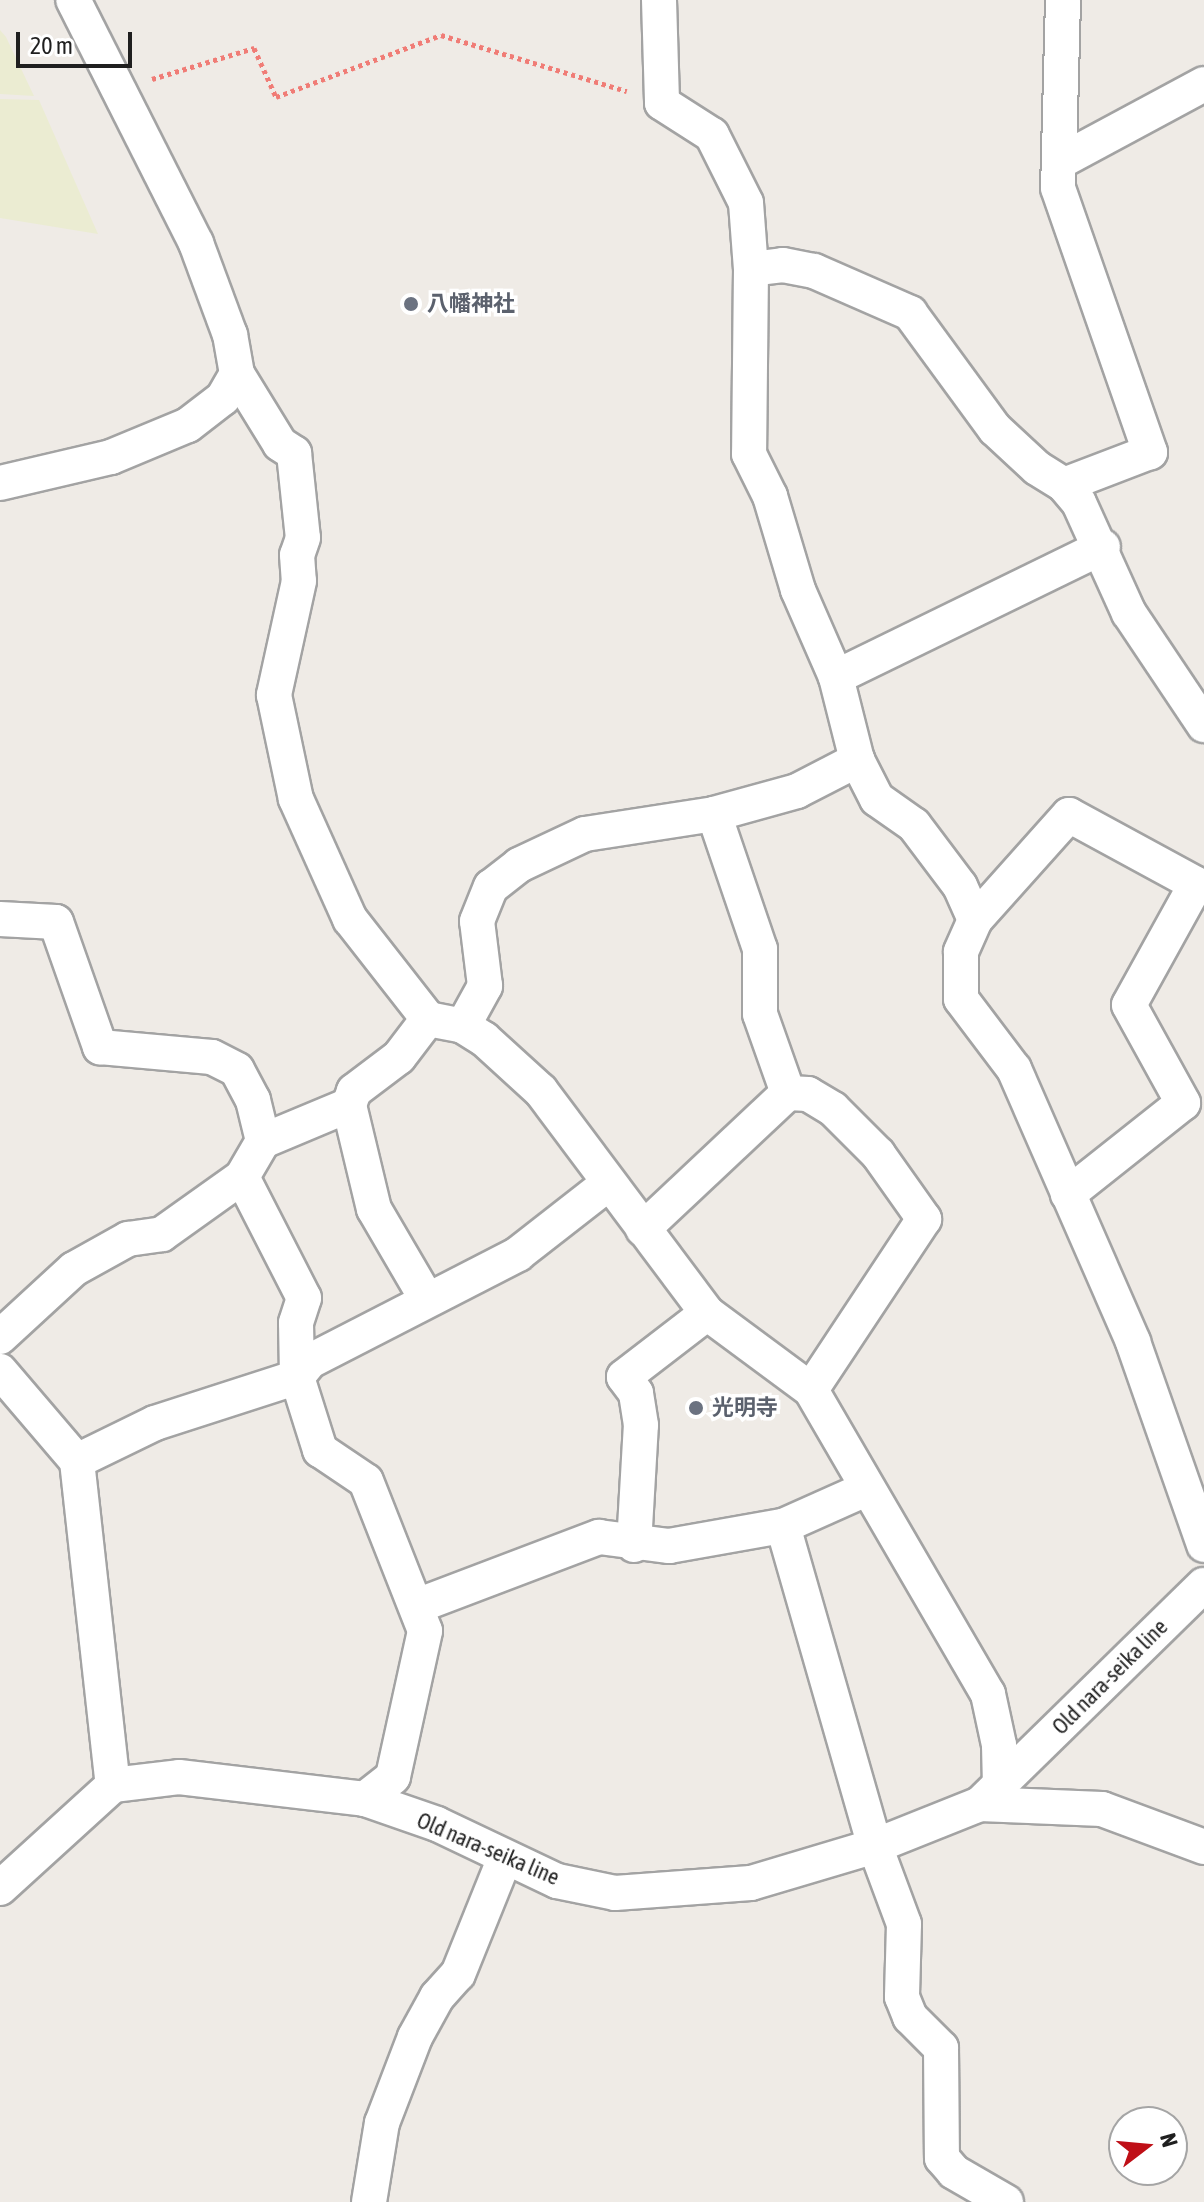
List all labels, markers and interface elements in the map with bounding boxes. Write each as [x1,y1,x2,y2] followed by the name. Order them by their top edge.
[20,16,136,66] scale bar
[30,32,73,59] text: 20 m
[427,291,515,317] place label: 八幡神社
[402,295,420,313] marker: 八幡神社
[712,1395,778,1421] place label: 光明寺
[687,1399,705,1417] marker: 光明寺
[1047,1614,1173,1740] street label: Old nara-seika line
[413,1807,563,1891] street label: Old nara-seika line
[1108,2106,1188,2186] north arrow
[1155,2130,1183,2150] text: N

